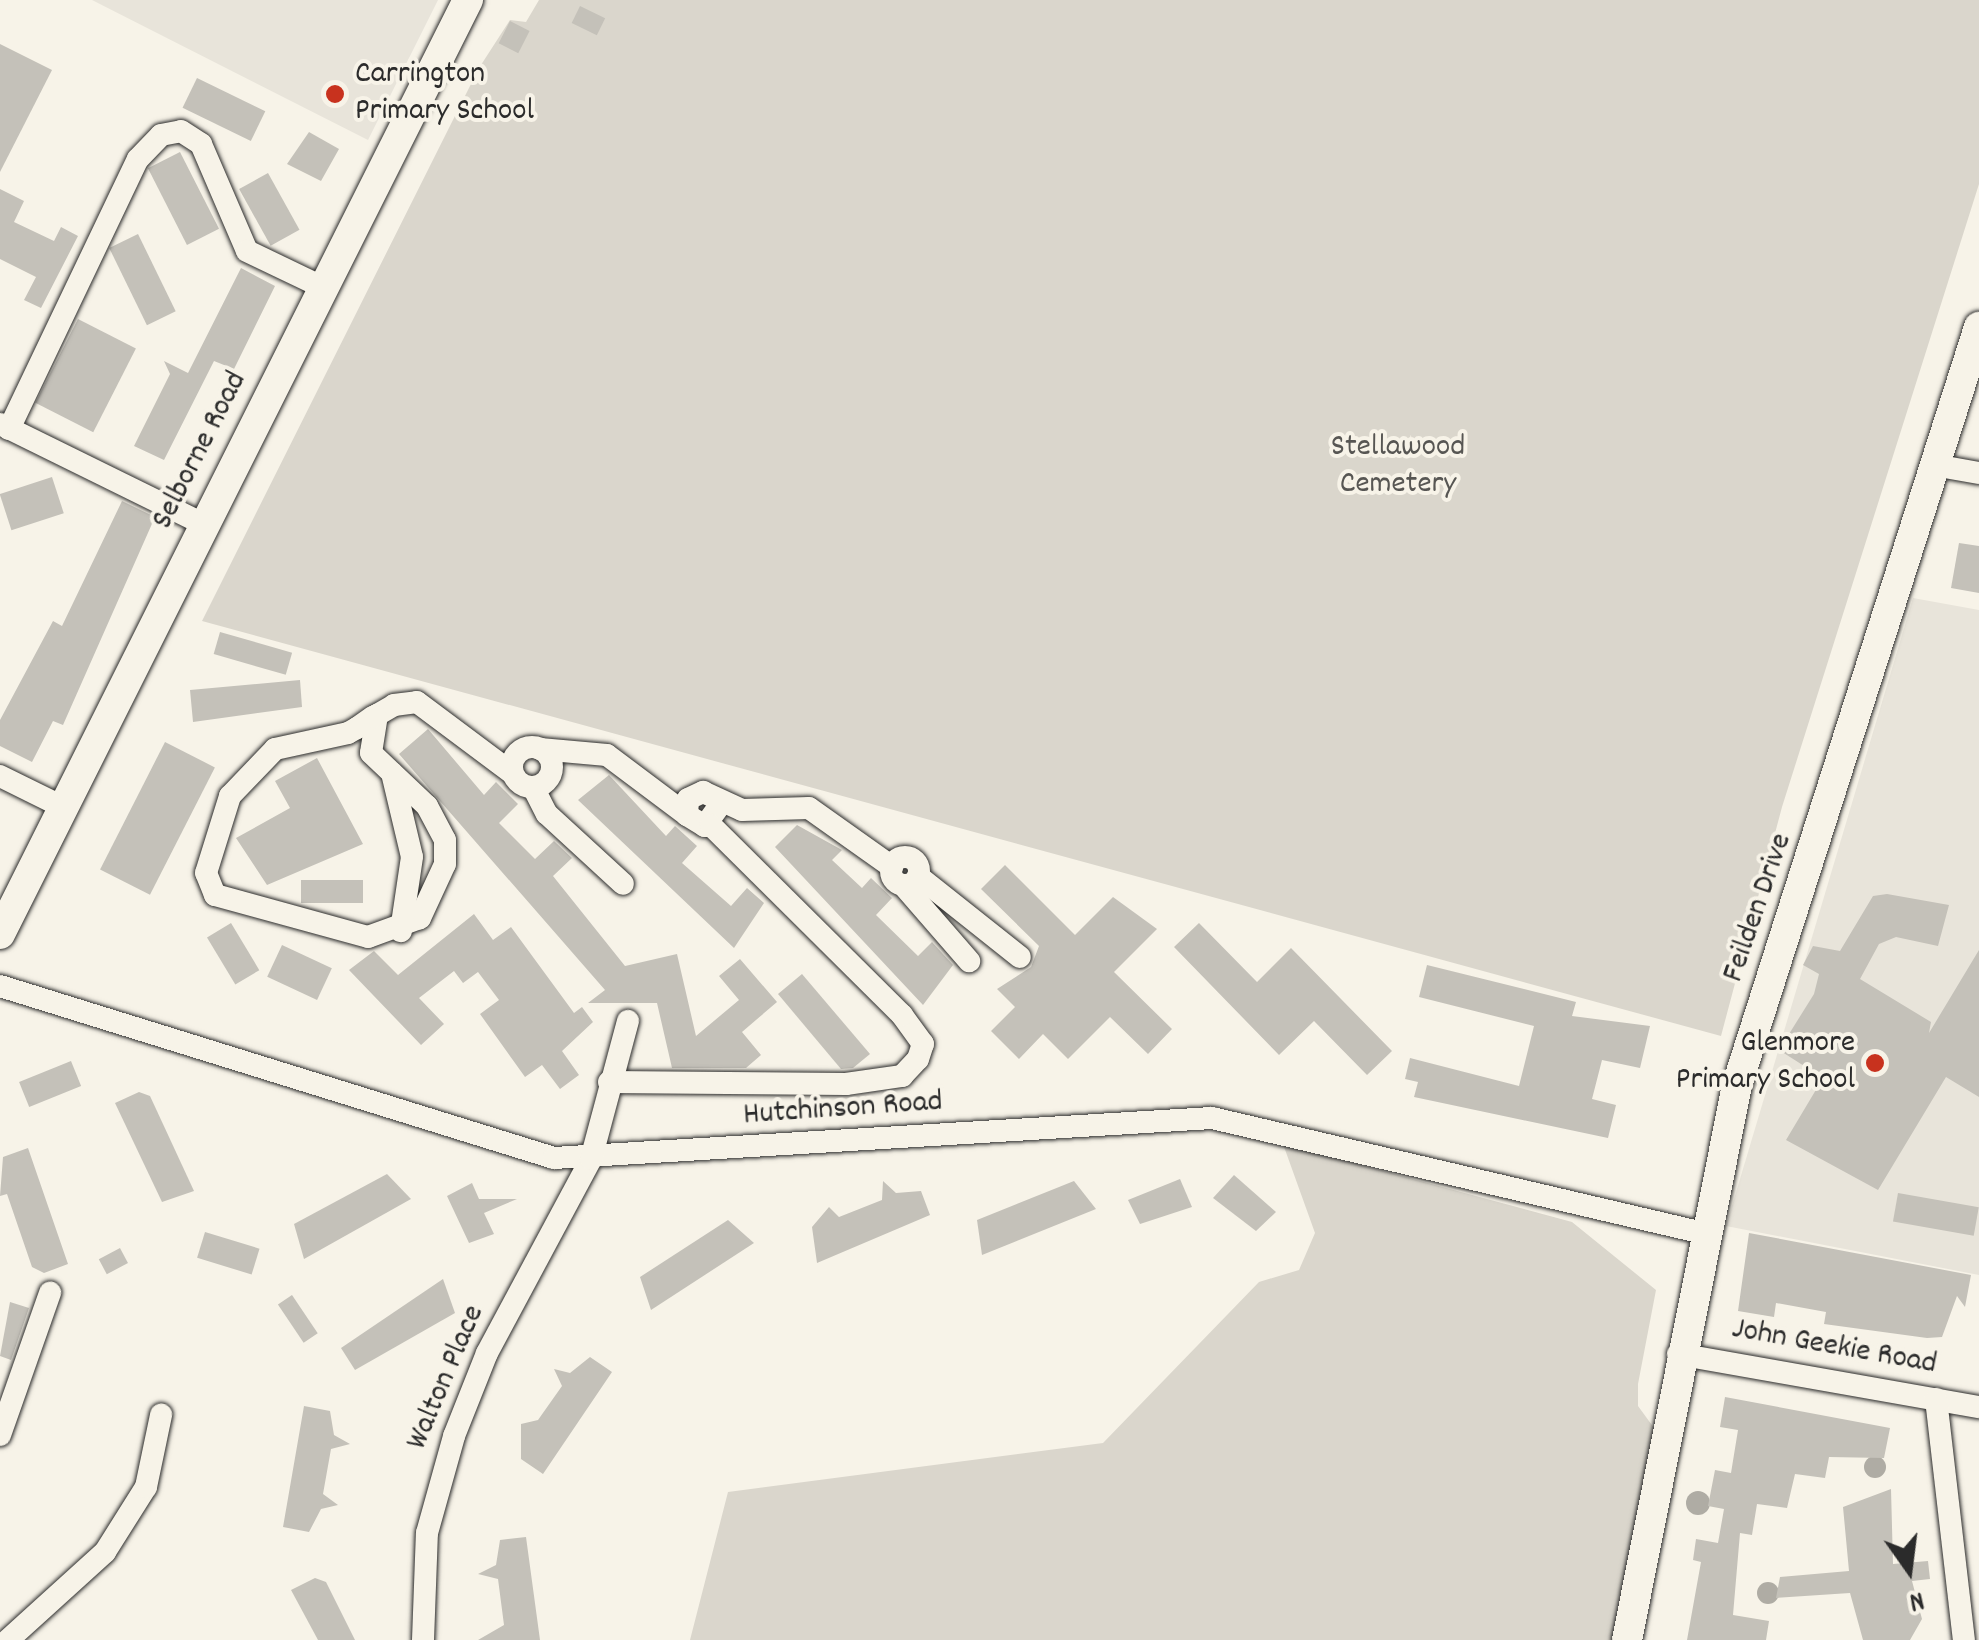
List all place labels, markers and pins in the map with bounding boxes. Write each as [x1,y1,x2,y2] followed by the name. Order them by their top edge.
[355,57,534,132] place label: Carrington Primary School
[324,83,346,105] marker: Carrington Primary School
[1676,1026,1855,1101] place label: Glenmore Primary School
[1864,1052,1886,1074] marker: Glenmore Primary School

